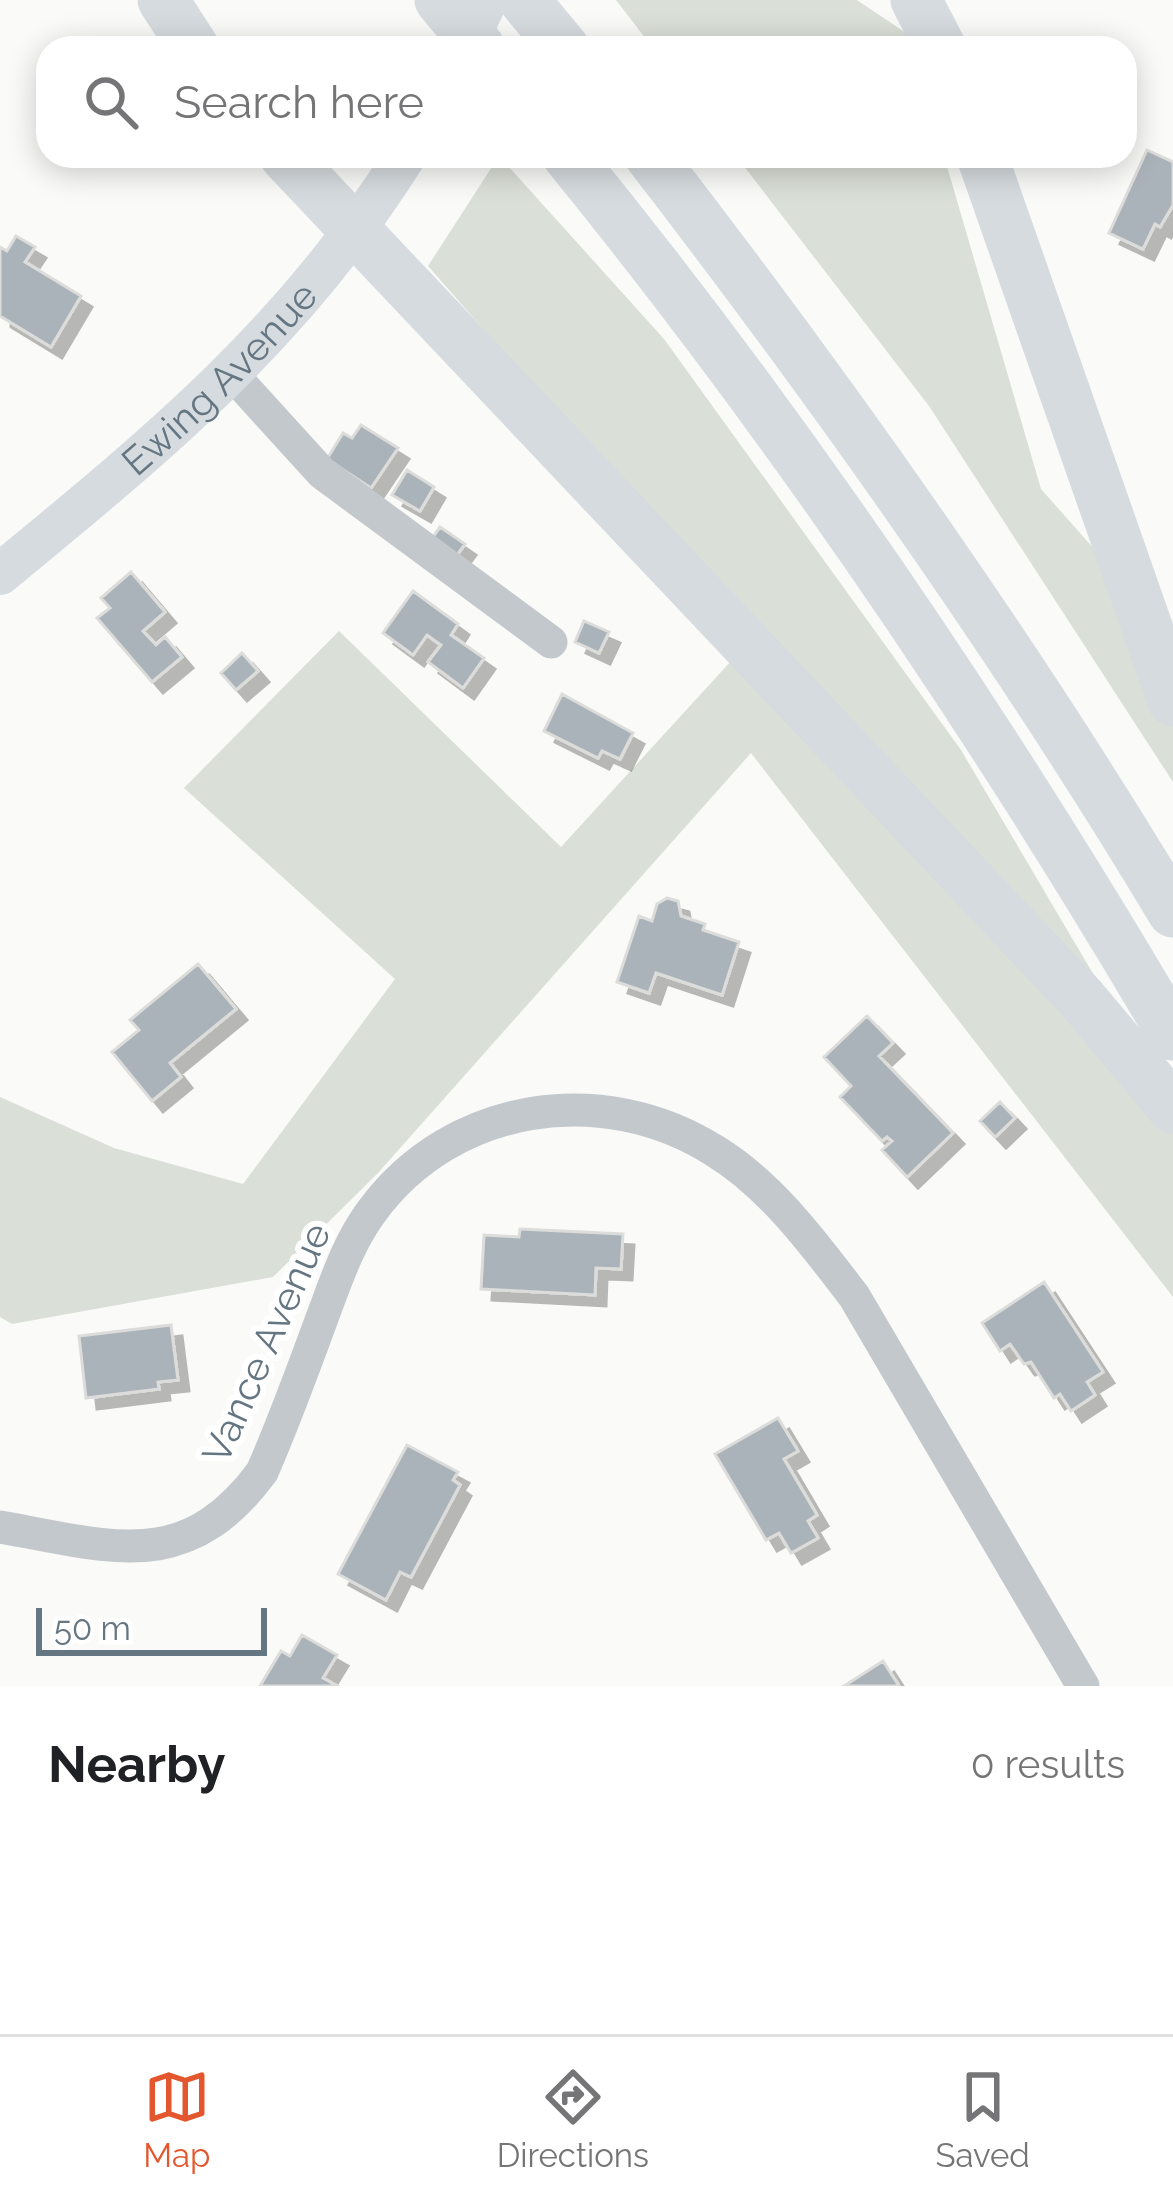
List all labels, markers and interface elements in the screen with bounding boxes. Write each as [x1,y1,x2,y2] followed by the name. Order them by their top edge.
[36,36,1137,168] search box
[78,69,144,135] icon: search
[174,76,424,129] text: Search here
[112,273,326,485] street label: Ewing Avenue
[192,1216,340,1470] street label: Vance Avenue
[36,1602,267,1655] scale bar
[54,1609,131,1648] text: 50 m
[48,1734,225,1794] text: Nearby
[971,1741,1125,1787] text: 0 results
[143,2064,210,2175] tab: Map
[497,2064,649,2175] tab: Directions
[935,2064,1030,2175] tab: Saved

